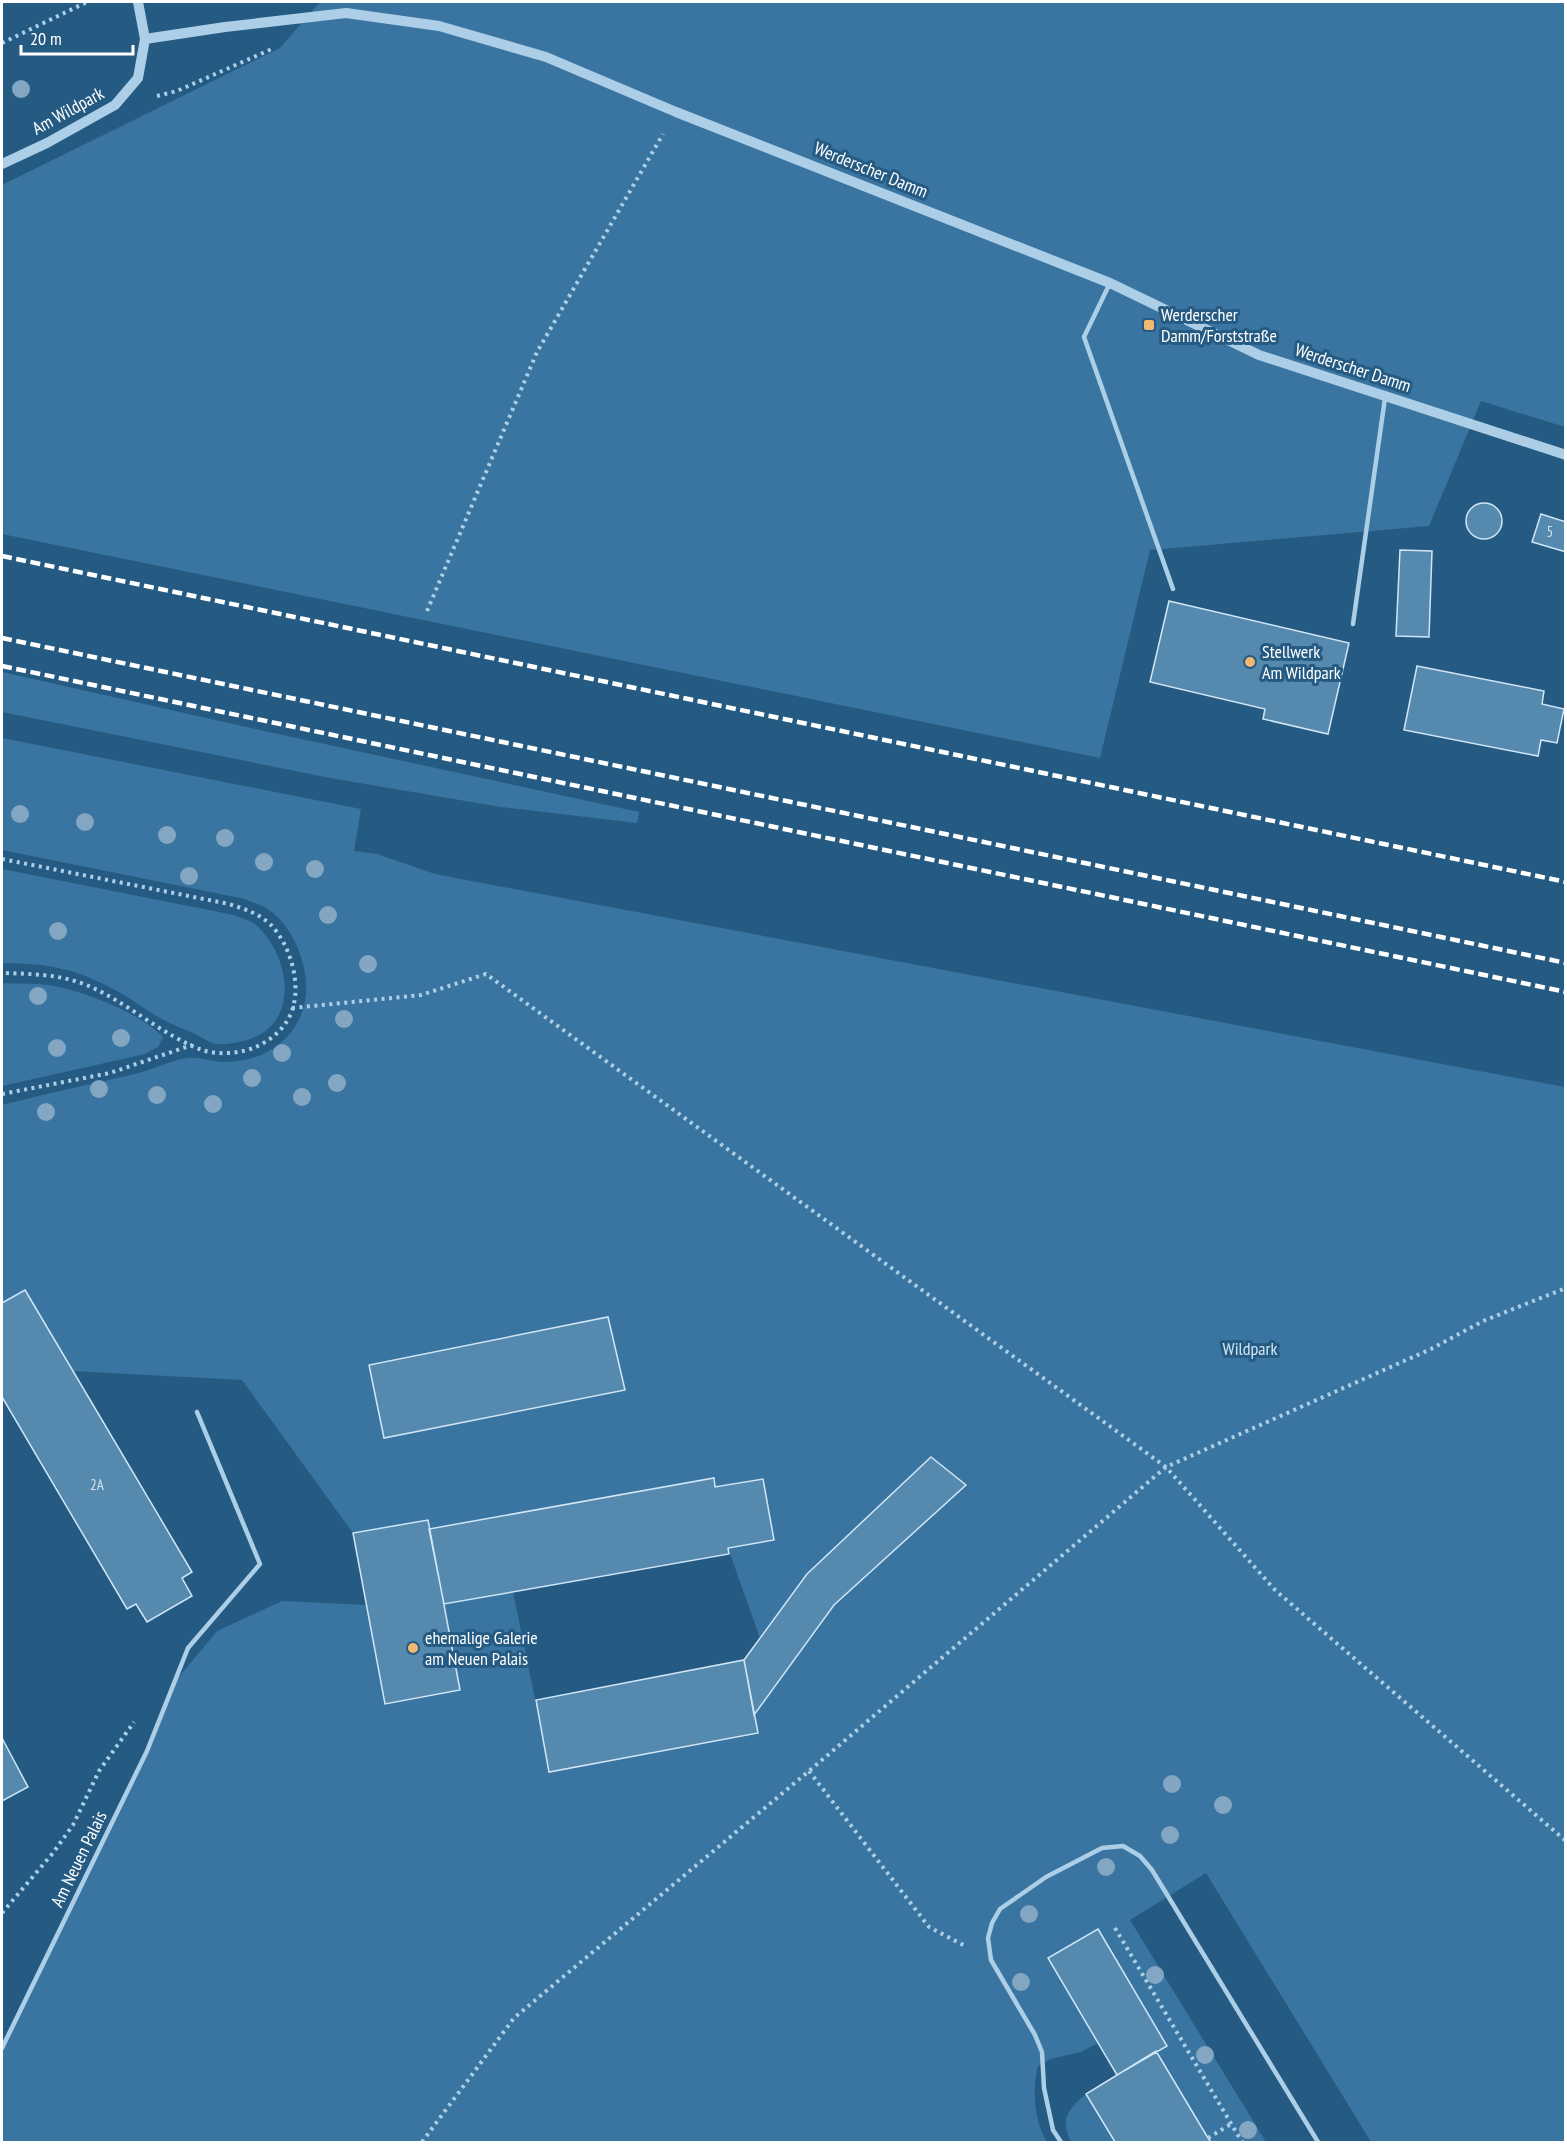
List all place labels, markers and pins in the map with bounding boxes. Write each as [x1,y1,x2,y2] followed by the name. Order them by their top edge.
[1161,303,1277,347] place label: Werderscher Damm/Forststraße
[1142,318,1156,332] marker: Werderscher Damm/Forststraße
[1262,640,1341,684] place label: Stellwerk Am Wildpark
[1243,655,1257,669] marker: Stellwerk Am Wildpark
[425,1626,538,1670] place label: ehemalige Galerie am Neuen Palais
[406,1641,420,1655] marker: ehemalige Galerie am Neuen Palais

